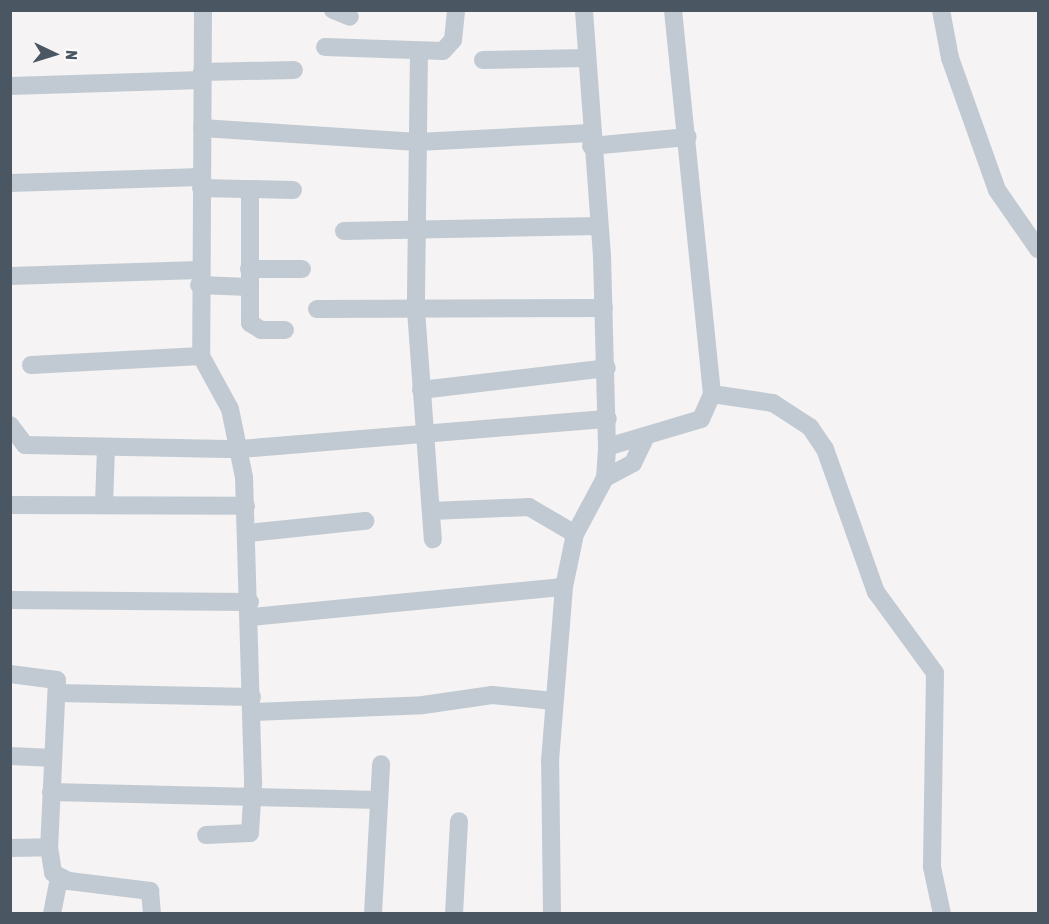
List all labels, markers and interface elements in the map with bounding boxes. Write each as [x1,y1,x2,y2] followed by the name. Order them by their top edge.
[24,24,84,84] north arrow
[63,50,81,61] text: N

